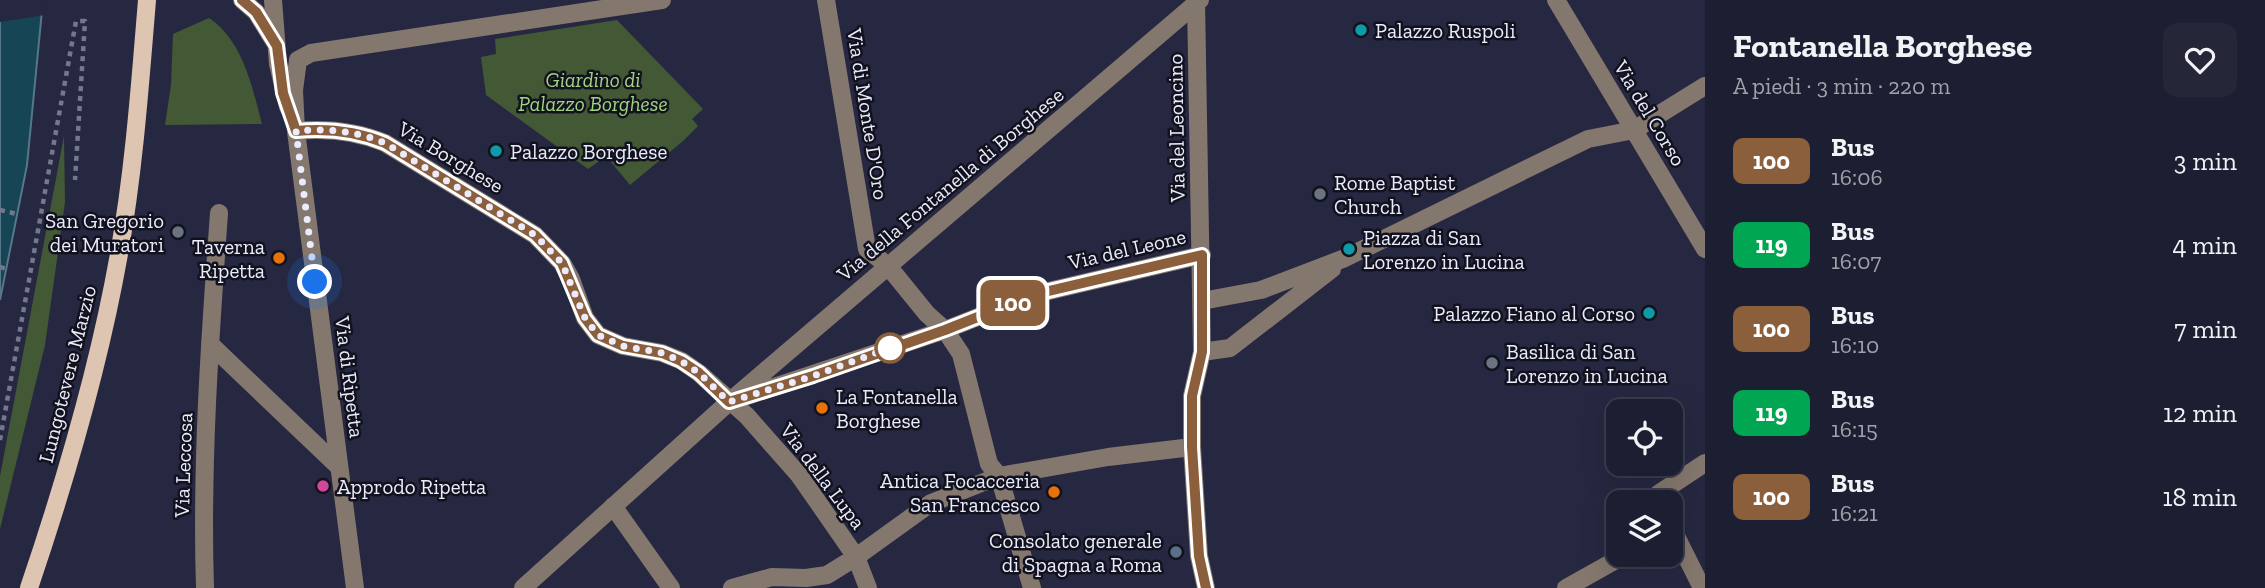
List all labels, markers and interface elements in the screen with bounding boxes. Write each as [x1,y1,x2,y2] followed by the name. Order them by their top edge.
[1375,18,1516,43] place label: Palazzo Ruspoli
[1353,22,1369,38] marker: Palazzo Ruspoli
[2163,23,2237,97] button: heart
[842,26,894,201] street label: Via di Monte D'Oro
[1733,26,2032,65] text: Fontanella Borghese
[1162,54,1190,203] street label: Via del Leoncino
[1608,55,1691,170] street label: Via del Corso
[518,67,668,116] park label: Giardino di Palazzo Borghese
[1733,72,1950,100] text: A piedi · 3 min · 220 m
[831,82,1068,287] street label: Via della Fontanella di Borghese
[393,115,508,198] street label: Via Borghese
[1831,131,1874,163] text: Bus
[510,139,667,164] place label: Palazzo Borghese
[488,143,504,159] marker: Palazzo Borghese
[2174,145,2237,177] text: 3 min
[1753,146,1790,175] text: 100
[1831,163,1883,191] text: 16:06
[1334,170,1455,219] place label: Rome Baptist Church
[1312,186,1328,202] marker: Rome Baptist Church
[45,208,164,257] place label: San Gregorio dei Muratori
[1831,215,1874,247] text: Bus
[1065,223,1188,275] street label: Via del Leone
[170,224,186,240] marker: San Gregorio dei Muratori
[1363,225,1525,274] place label: Piazza di San Lorenzo in Lucina
[2172,229,2237,261] text: 4 min
[1755,230,1788,259] text: 119
[192,234,265,283] place label: Taverna Ripetta
[1341,241,1357,257] marker: Piazza di San Lorenzo in Lucina
[1831,247,1881,275] text: 16:07
[271,250,287,266] marker: Taverna Ripetta
[297,264,332,299] your location
[973,280,1053,326] line badge: 100
[33,283,101,465] street label: Lungotevere Marzio
[994,288,1032,317] text: 100
[1831,299,1874,331] text: Bus
[1433,301,1635,326] place label: Palazzo Fiano al Corso
[1641,305,1657,321] marker: Palazzo Fiano al Corso
[2174,313,2237,345] text: 7 min
[330,314,370,439] street label: Via di Ripetta
[1753,314,1790,343] text: 100
[1831,331,1879,359] text: 16:10
[875,333,905,363] unlabelled marker
[1506,339,1668,388] place label: Basilica di San Lorenzo in Lucina
[1484,355,1500,371] marker: Basilica di San Lorenzo in Lucina
[1831,383,1874,415] text: Bus
[836,384,958,433] place label: La Fontanella Borghese
[2163,397,2237,429] text: 12 min
[1755,398,1788,427] text: 119
[1606,399,1683,567] map controls
[1606,399,1683,476] button: locate
[814,400,830,416] marker: La Fontanella Borghese
[169,412,197,519] street label: Via Leccosa
[1831,415,1878,443] text: 16:15
[774,417,871,534] street label: Via della Lupa
[1831,467,1874,499] text: Bus
[880,468,1040,517] place label: Antica Focacceria San Francesco
[337,474,486,499] place label: Approdo Ripetta
[315,478,331,494] marker: Approdo Ripetta
[2162,481,2237,513] text: 18 min
[1753,482,1790,511] text: 100
[1046,484,1062,500] marker: Antica Focacceria San Francesco
[1606,490,1683,567] button: layers
[1831,499,1878,527] text: 16:21
[989,528,1162,577] place label: Consolato generale di Spagna a Roma
[1168,544,1184,560] marker: Consolato generale di Spagna a Roma

